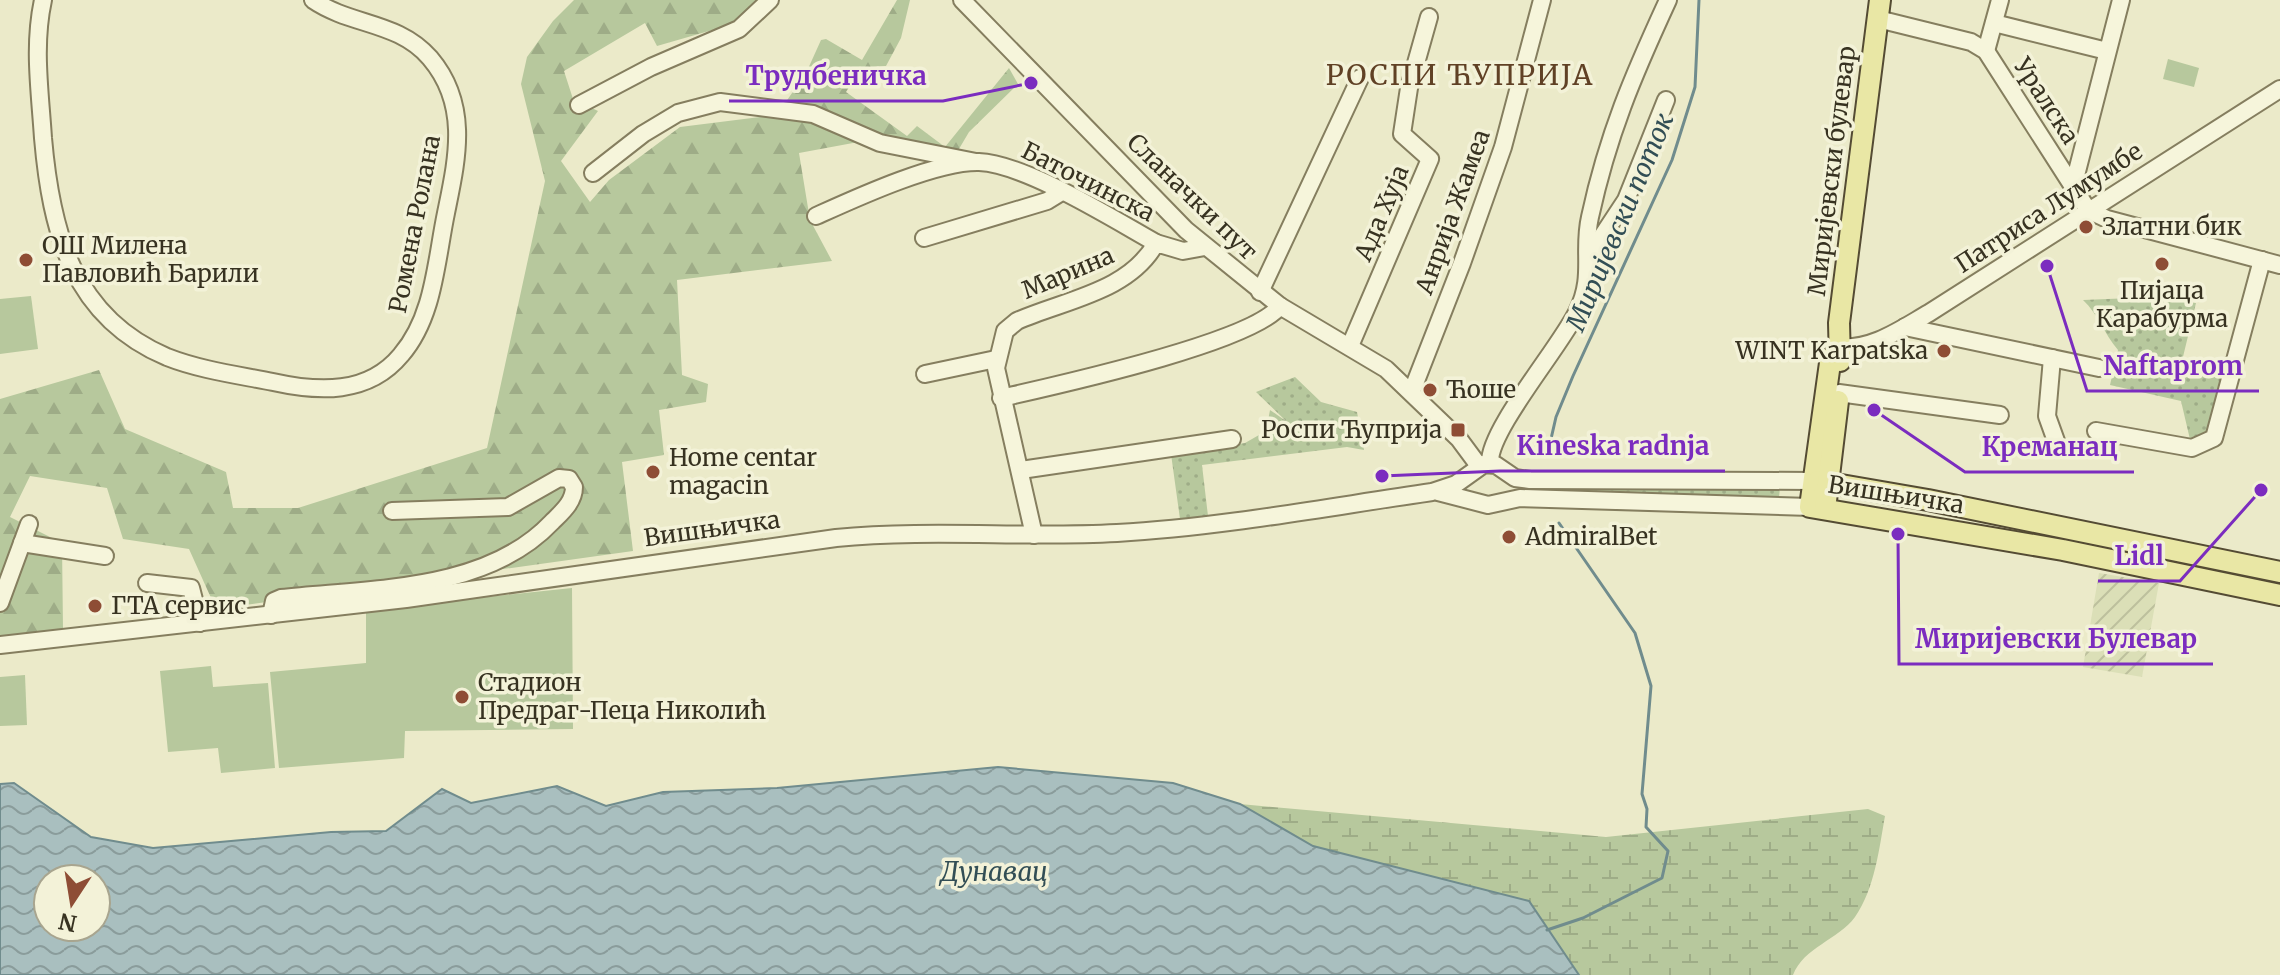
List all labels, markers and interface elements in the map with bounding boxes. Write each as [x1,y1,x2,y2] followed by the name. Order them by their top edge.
[1801,44,1862,298] street label: Миријевски булевар
[729,51,943,101] callout: Трудбеничка
[2006,51,2086,150] street label: Уралска
[1326,57,1594,93] district label: РОСПИ ЋУПРИЈА
[745,59,927,92] text: Трудбеничка
[1558,107,1681,337] water label: Миријевски поток
[1408,125,1497,299] street label: Анрија Жамеа
[1121,127,1264,267] street label: Сланачки пут
[382,132,447,316] street label: Ромена Ролана
[1016,135,1160,228] street label: Баточинска
[1949,135,2148,280] street label: Патриса Лумумбе
[1347,160,1416,266] street label: Ада Хуја
[2102,211,2242,242] place label: Златни бик
[2077,218,2095,236] marker: Златни бик
[42,230,259,289] place label: ОШ Милена Павловић Барили
[1017,239,1119,306] street label: Марина
[17,251,35,269] marker: ОШ Милена Павловић Барили
[2153,255,2171,273] marker: Пијаца Карабурма
[2096,275,2228,334] place label: Пијаца Карабурма
[1735,335,1928,366] place label: WINT Karpatska
[2087,341,2259,391] callout: Naftaprom
[1935,342,1953,360] marker: WINT Karpatska
[2103,349,2243,382] text: Naftaprom
[1446,374,1516,405] place label: Ћоше
[1421,381,1439,399] marker: Ћоше
[1261,414,1442,445] place label: Роспи Ћуприја
[1449,421,1467,439] marker: Роспи Ћуприја
[1500,421,1725,471] callout: Kineska radnja
[1965,422,2134,472] callout: Креманац
[1516,429,1710,462] text: Kineska radnja
[1982,430,2118,463] text: Креманац
[669,442,817,501] place label: Home centar magacin
[644,463,662,481] marker: Home centar magacin
[1826,468,1966,521] street label: Вишњичка
[642,504,782,553] street label: Вишњичка
[1524,521,1658,552] place label: AdmiralBet
[1500,528,1518,546] marker: AdmiralBet
[2098,531,2180,581] callout: Lidl
[2114,539,2164,572] text: Lidl
[111,590,246,621] place label: ГТА сервис
[86,597,104,615] marker: ГТА сервис
[1899,614,2213,664] callout: Миријевски Булевар
[1915,622,2197,655] text: Миријевски Булевар
[478,667,766,726] place label: Стадион Предраг-Пеца Николић
[453,688,471,706] marker: Стадион Предраг-Пеца Николић
[938,855,1048,888] water label: Дунавац
[32,863,112,943] north arrow
[56,907,79,938] text: N

